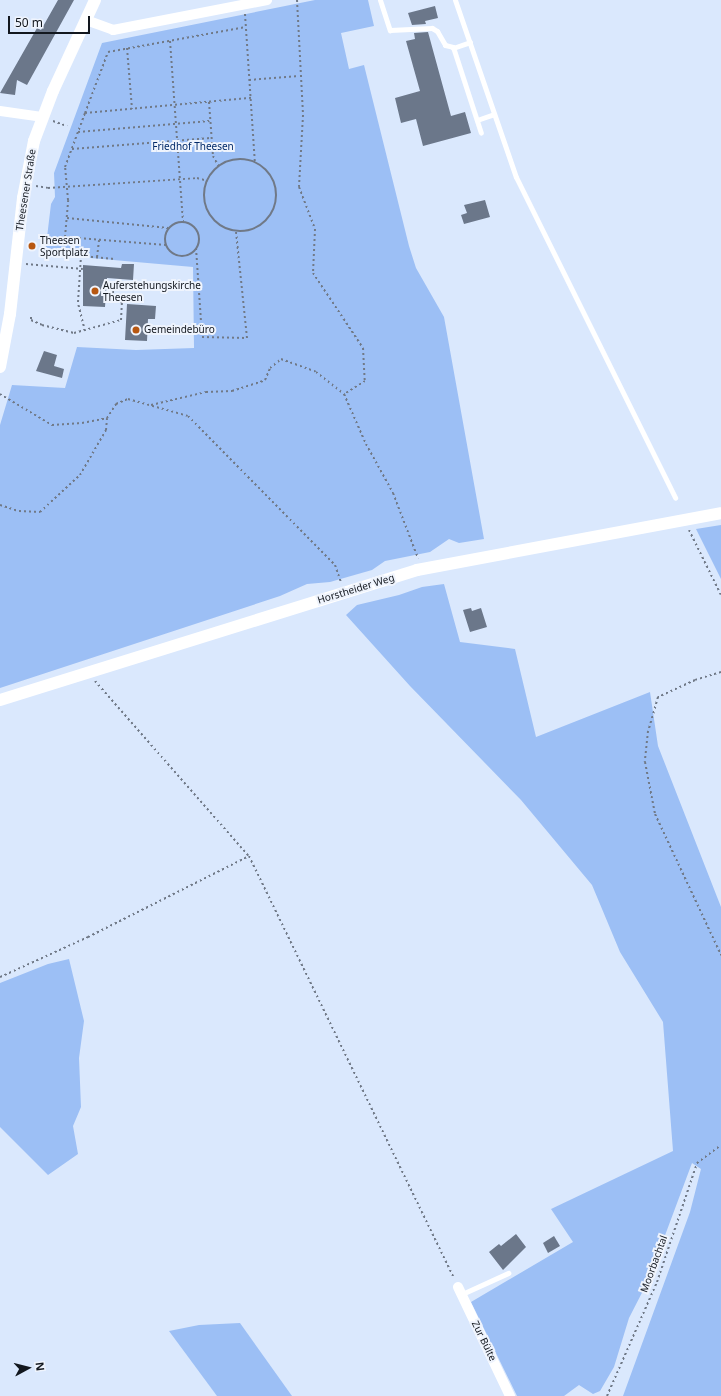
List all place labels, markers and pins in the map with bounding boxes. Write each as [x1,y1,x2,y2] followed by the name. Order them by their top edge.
[40,234,88,258] place label: Theesen Sportplatz
[27,241,37,251] marker: Theesen Sportplatz
[103,279,201,302] place label: Auferstehungskirche Theesen
[90,286,100,296] marker: Auferstehungskirche Theesen
[144,324,215,336] place label: Gemeindebüro
[131,325,141,335] marker: Gemeindebüro

